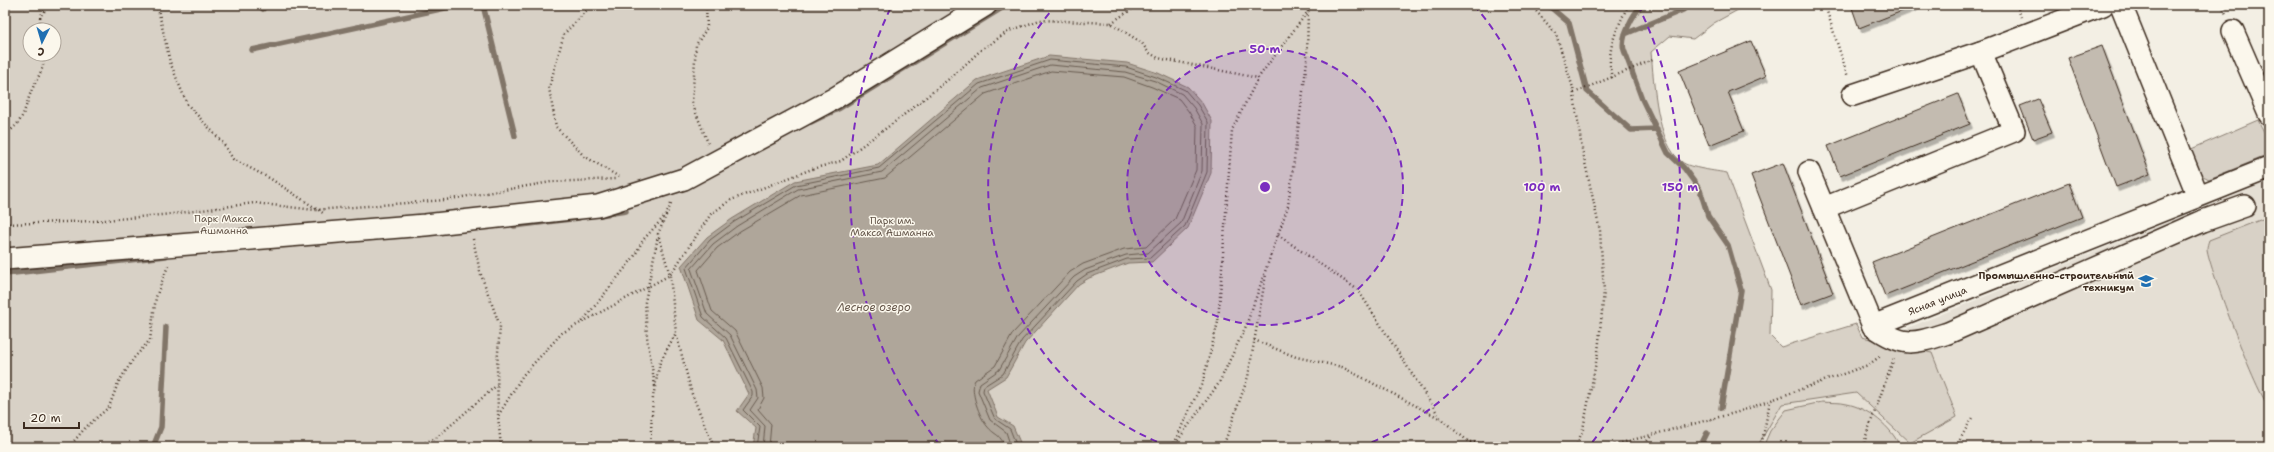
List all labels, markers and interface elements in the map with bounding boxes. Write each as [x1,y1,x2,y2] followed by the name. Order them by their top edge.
[22,22,62,62] north arrow
[1250,41,1281,57] text: 50 m
[37,44,45,59] text: С
[1524,179,1561,195] text: 100 m
[1662,179,1698,195] text: 150 m
[1258,180,1272,194] centre of rings
[194,212,254,237] park label: Парк Макса Ашманна
[850,214,935,239] park label: Парк им. Макса Ашманна
[1978,269,2135,294] place label: Промышленно-строительный техникум
[2137,272,2155,290] school or university icon: Промышленно-строительный техникум
[1906,283,1969,318] street label: Ясная улица
[836,300,911,315] water label: Лесное озеро
[24,404,79,430] scale bar
[30,410,61,426] text: 20 m

